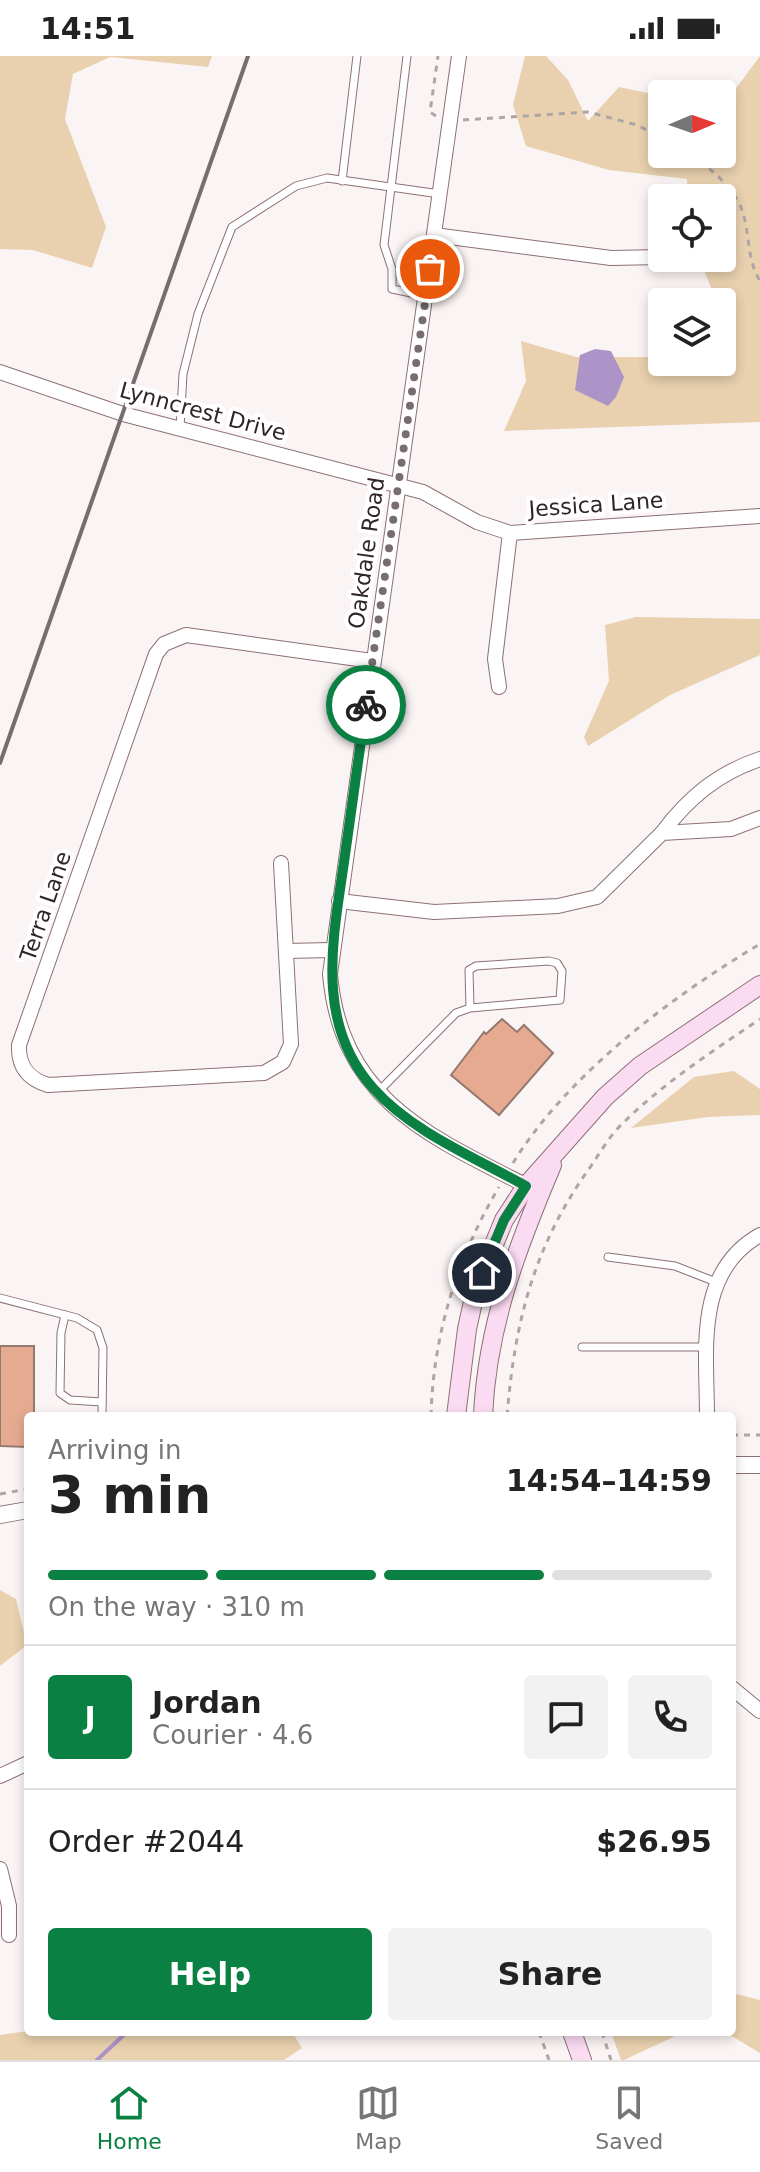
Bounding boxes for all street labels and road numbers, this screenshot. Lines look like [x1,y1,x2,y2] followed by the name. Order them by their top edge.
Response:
[117,377,289,446] street label: Lynncrest Drive
[343,476,390,630] street label: Oakdale Road
[526,487,664,522] street label: Jessica Lane
[15,848,76,965] street label: Terra Lane

